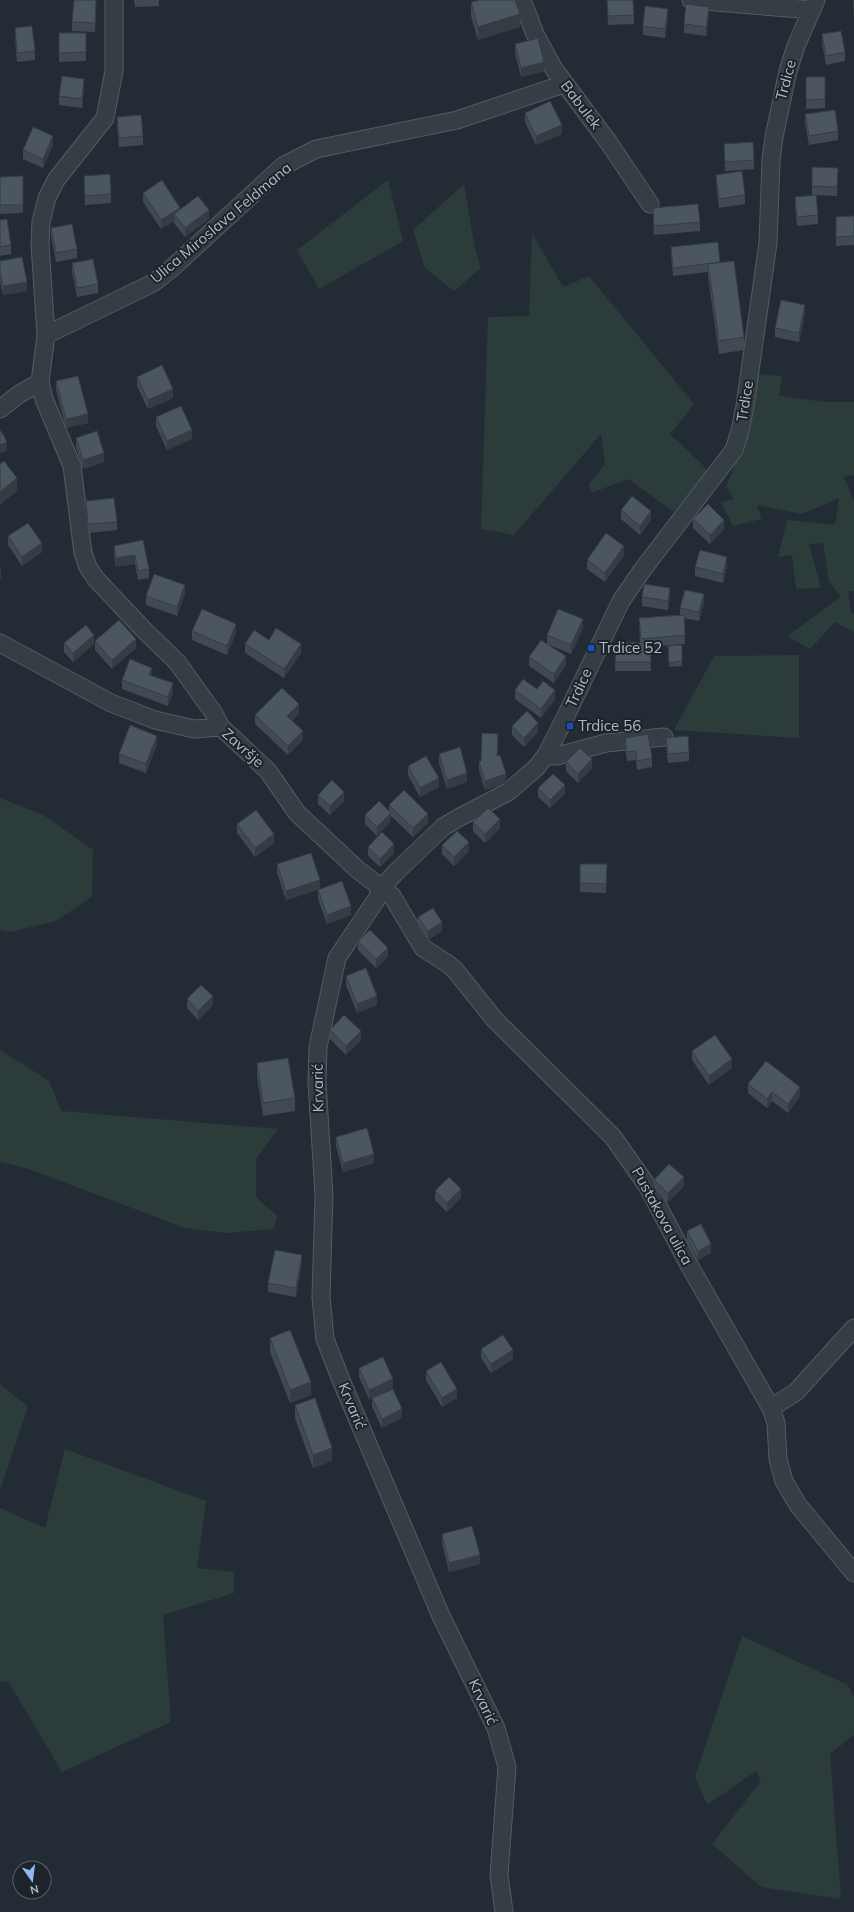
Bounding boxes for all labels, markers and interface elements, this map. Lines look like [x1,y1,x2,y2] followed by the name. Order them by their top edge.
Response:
[771,57,800,102] street label: Trdice
[557,76,606,133] street label: Babulek
[146,158,295,287] street label: Ulica Miroslava Feldmana
[732,379,757,423] street label: Trdice
[599,638,662,657] place label: Trdice 52
[586,643,596,653] marker: Trdice 52
[561,665,596,711] street label: Trdice
[578,716,641,735] place label: Trdice 56
[565,721,575,731] marker: Trdice 56
[218,724,268,771] street label: Završje
[308,1064,327,1113] street label: Krvarić
[628,1164,697,1268] street label: Pustakova ulica
[334,1380,371,1432] street label: Krvarić
[465,1676,502,1728] street label: Krvarić
[12,1860,52,1900] north arrow
[29,1882,40,1898] text: N

